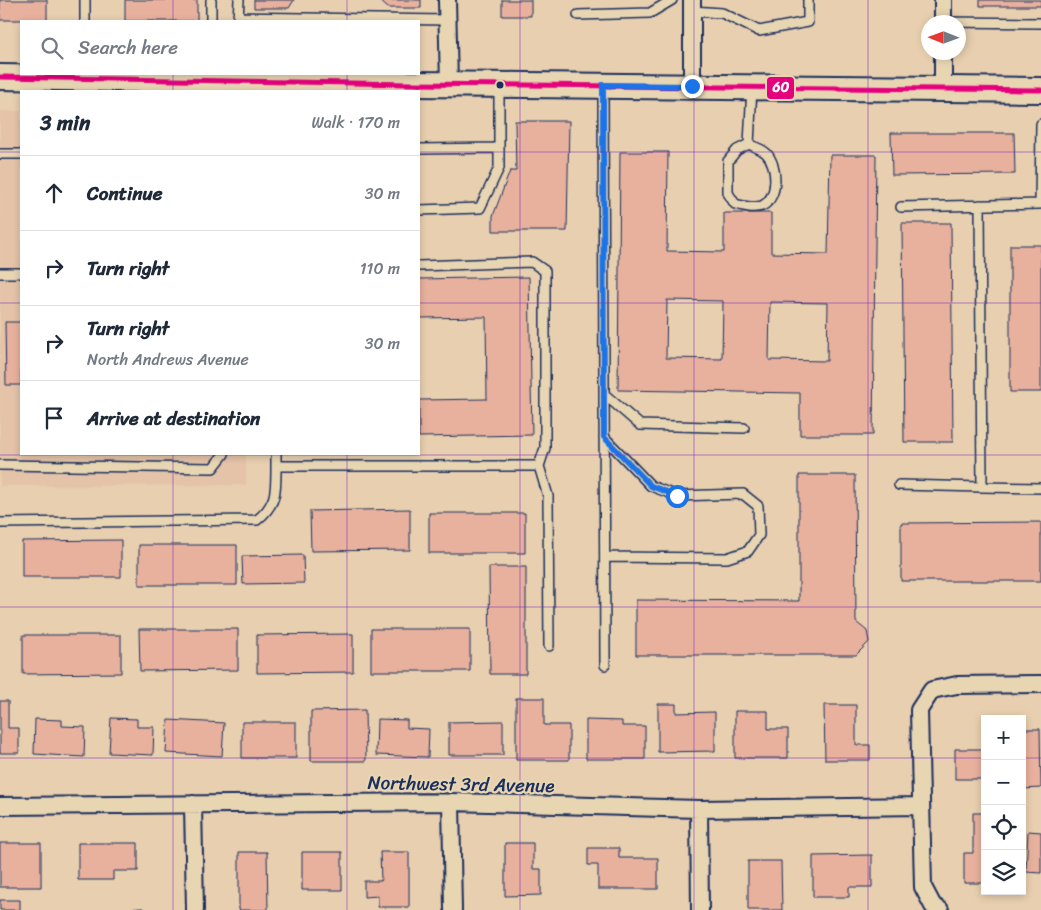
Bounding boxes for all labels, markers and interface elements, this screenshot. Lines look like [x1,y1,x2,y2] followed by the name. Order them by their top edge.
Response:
[921,15,966,60] north arrow
[20,20,420,75] search box
[78,31,178,64] text: Search here
[38,34,66,62] icon: search
[681,75,704,98] route end
[772,75,790,100] text: 60
[766,76,795,100] line badge: 60
[495,80,505,90] unlabelled marker
[40,104,90,142] text: 3 min
[311,108,400,137] text: Walk · 170 m
[87,177,163,210] text: Continue
[40,179,68,207] icon: ahead
[365,179,400,208] text: 30 m
[87,252,169,285] text: Turn right
[40,254,68,282] icon: right
[360,254,400,283] text: 110 m
[87,312,169,345] text: Turn right
[40,329,68,357] icon: right
[365,329,400,358] text: 30 m
[87,345,249,374] text: North Andrews Avenue
[87,402,260,435] text: Arrive at destination
[40,404,68,432] icon: arrive
[666,485,689,508] route start
[981,715,1026,895] map controls
[981,715,1026,760] button: +
[981,760,1026,805] button: −
[367,766,555,802] street label: Northwest 3rd Avenue
[981,805,1026,850] button: locate
[981,850,1026,895] button: layers

